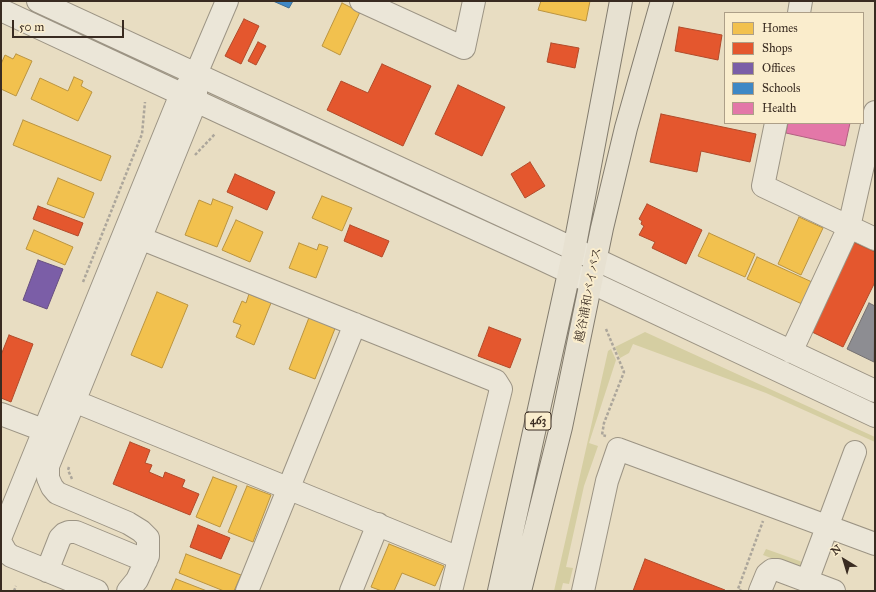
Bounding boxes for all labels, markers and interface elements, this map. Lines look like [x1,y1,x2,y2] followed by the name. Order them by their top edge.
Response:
[14,12,126,38] scale bar
[724,12,864,124] legend
[19,20,44,34] text: 50 m
[762,21,798,35] text: Homes
[762,41,792,55] text: Shops
[762,61,795,75] text: Offices
[762,81,800,95] text: Schools
[762,101,796,115] text: Health
[573,247,605,343] street label: 越谷浦和バイパス
[525,412,551,430] road number: 463
[824,540,864,580] north arrow
[829,542,844,558] text: N

